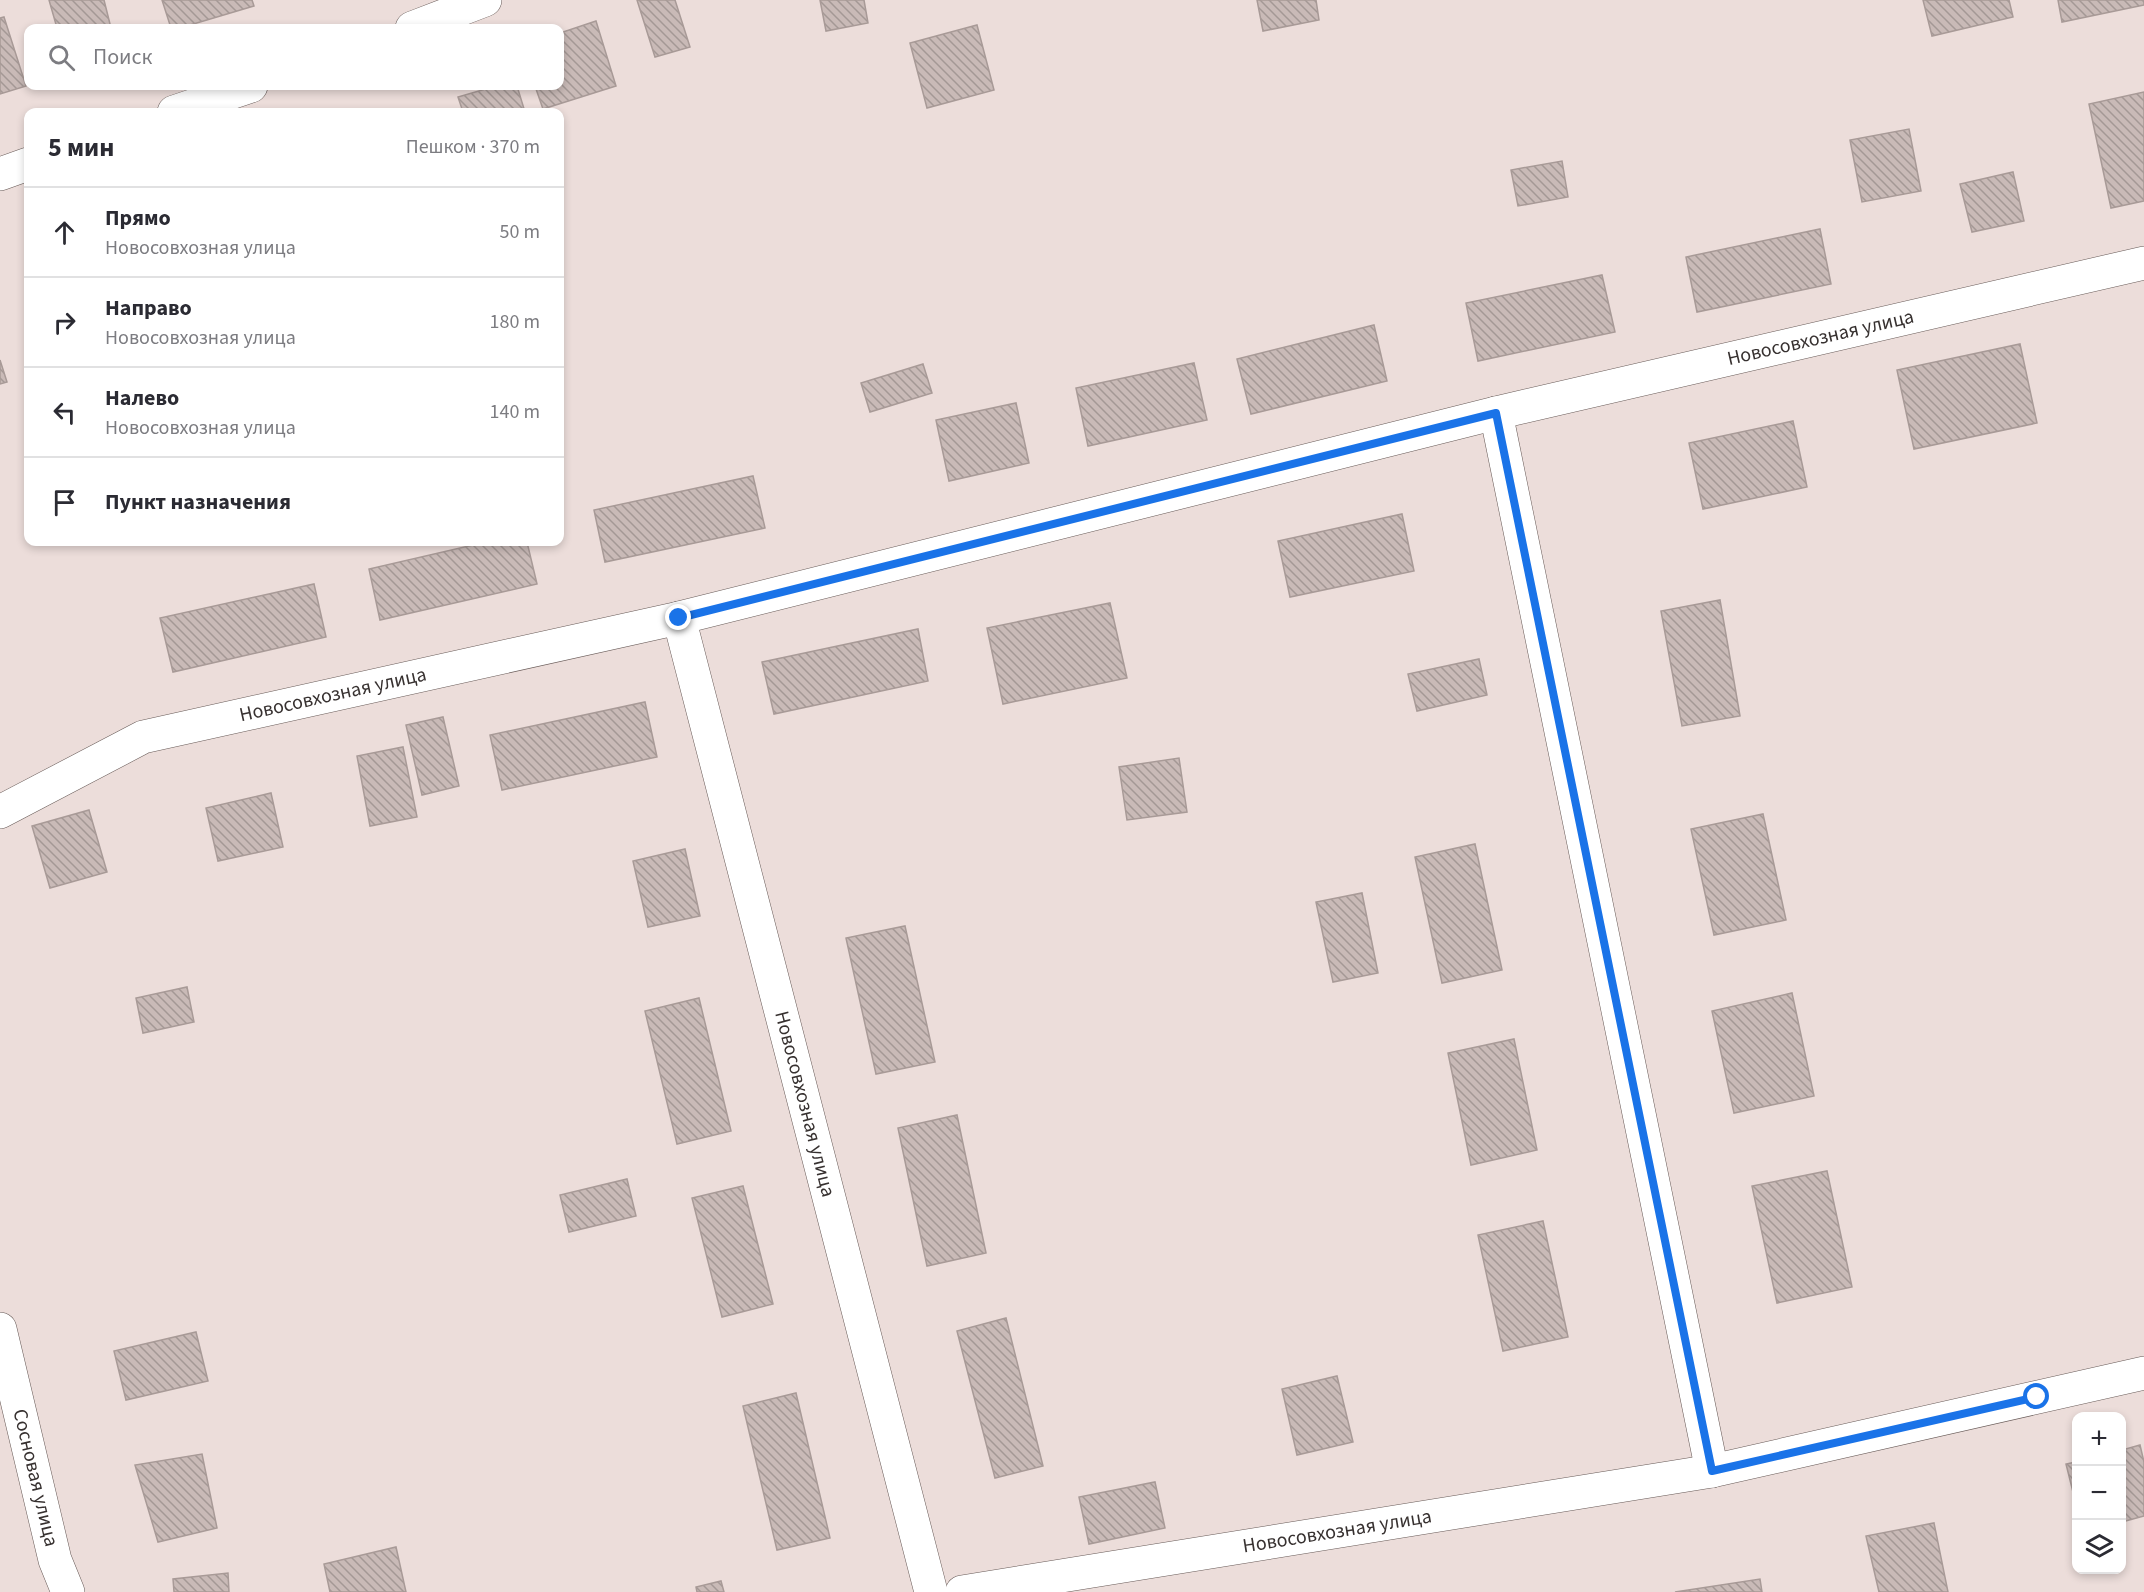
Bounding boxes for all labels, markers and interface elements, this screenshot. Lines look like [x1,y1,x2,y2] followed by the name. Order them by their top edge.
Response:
[24,24,564,90] search box
[45,41,78,74] icon: search
[93,41,152,73] text: Поиск
[48,129,114,166] text: 5 мин
[406,133,540,161] text: Пешком · 370 m
[105,202,171,234] text: Прямо
[48,216,81,249] icon: ahead
[500,218,540,246] text: 50 m
[105,234,296,262] text: Новосовхозная улица
[105,292,192,324] text: Направо
[1724,303,1917,373] street label: Новосовхозная улица
[48,306,81,339] icon: right
[490,308,540,336] text: 180 m
[105,324,296,352] text: Новосовхозная улица
[105,382,179,414] text: Налево
[48,396,81,429] icon: left
[490,398,540,426] text: 140 m
[105,414,296,442] text: Новосовхозная улица
[48,486,81,519] icon: arrive
[105,486,291,518] text: Пункт назначения
[665,604,691,630] route end
[237,660,429,729] street label: Новосовхозная улица
[767,1008,842,1200] street label: Новосовхозная улица
[2023,1383,2049,1409] route start
[6,1406,65,1549] street label: Сосновая улица
[2072,1412,2126,1574] map controls
[2072,1412,2126,1466] button: +
[2072,1466,2126,1520] button: −
[1241,1502,1434,1561] street label: Новосовхозная улица
[2072,1520,2126,1574] button: layers

